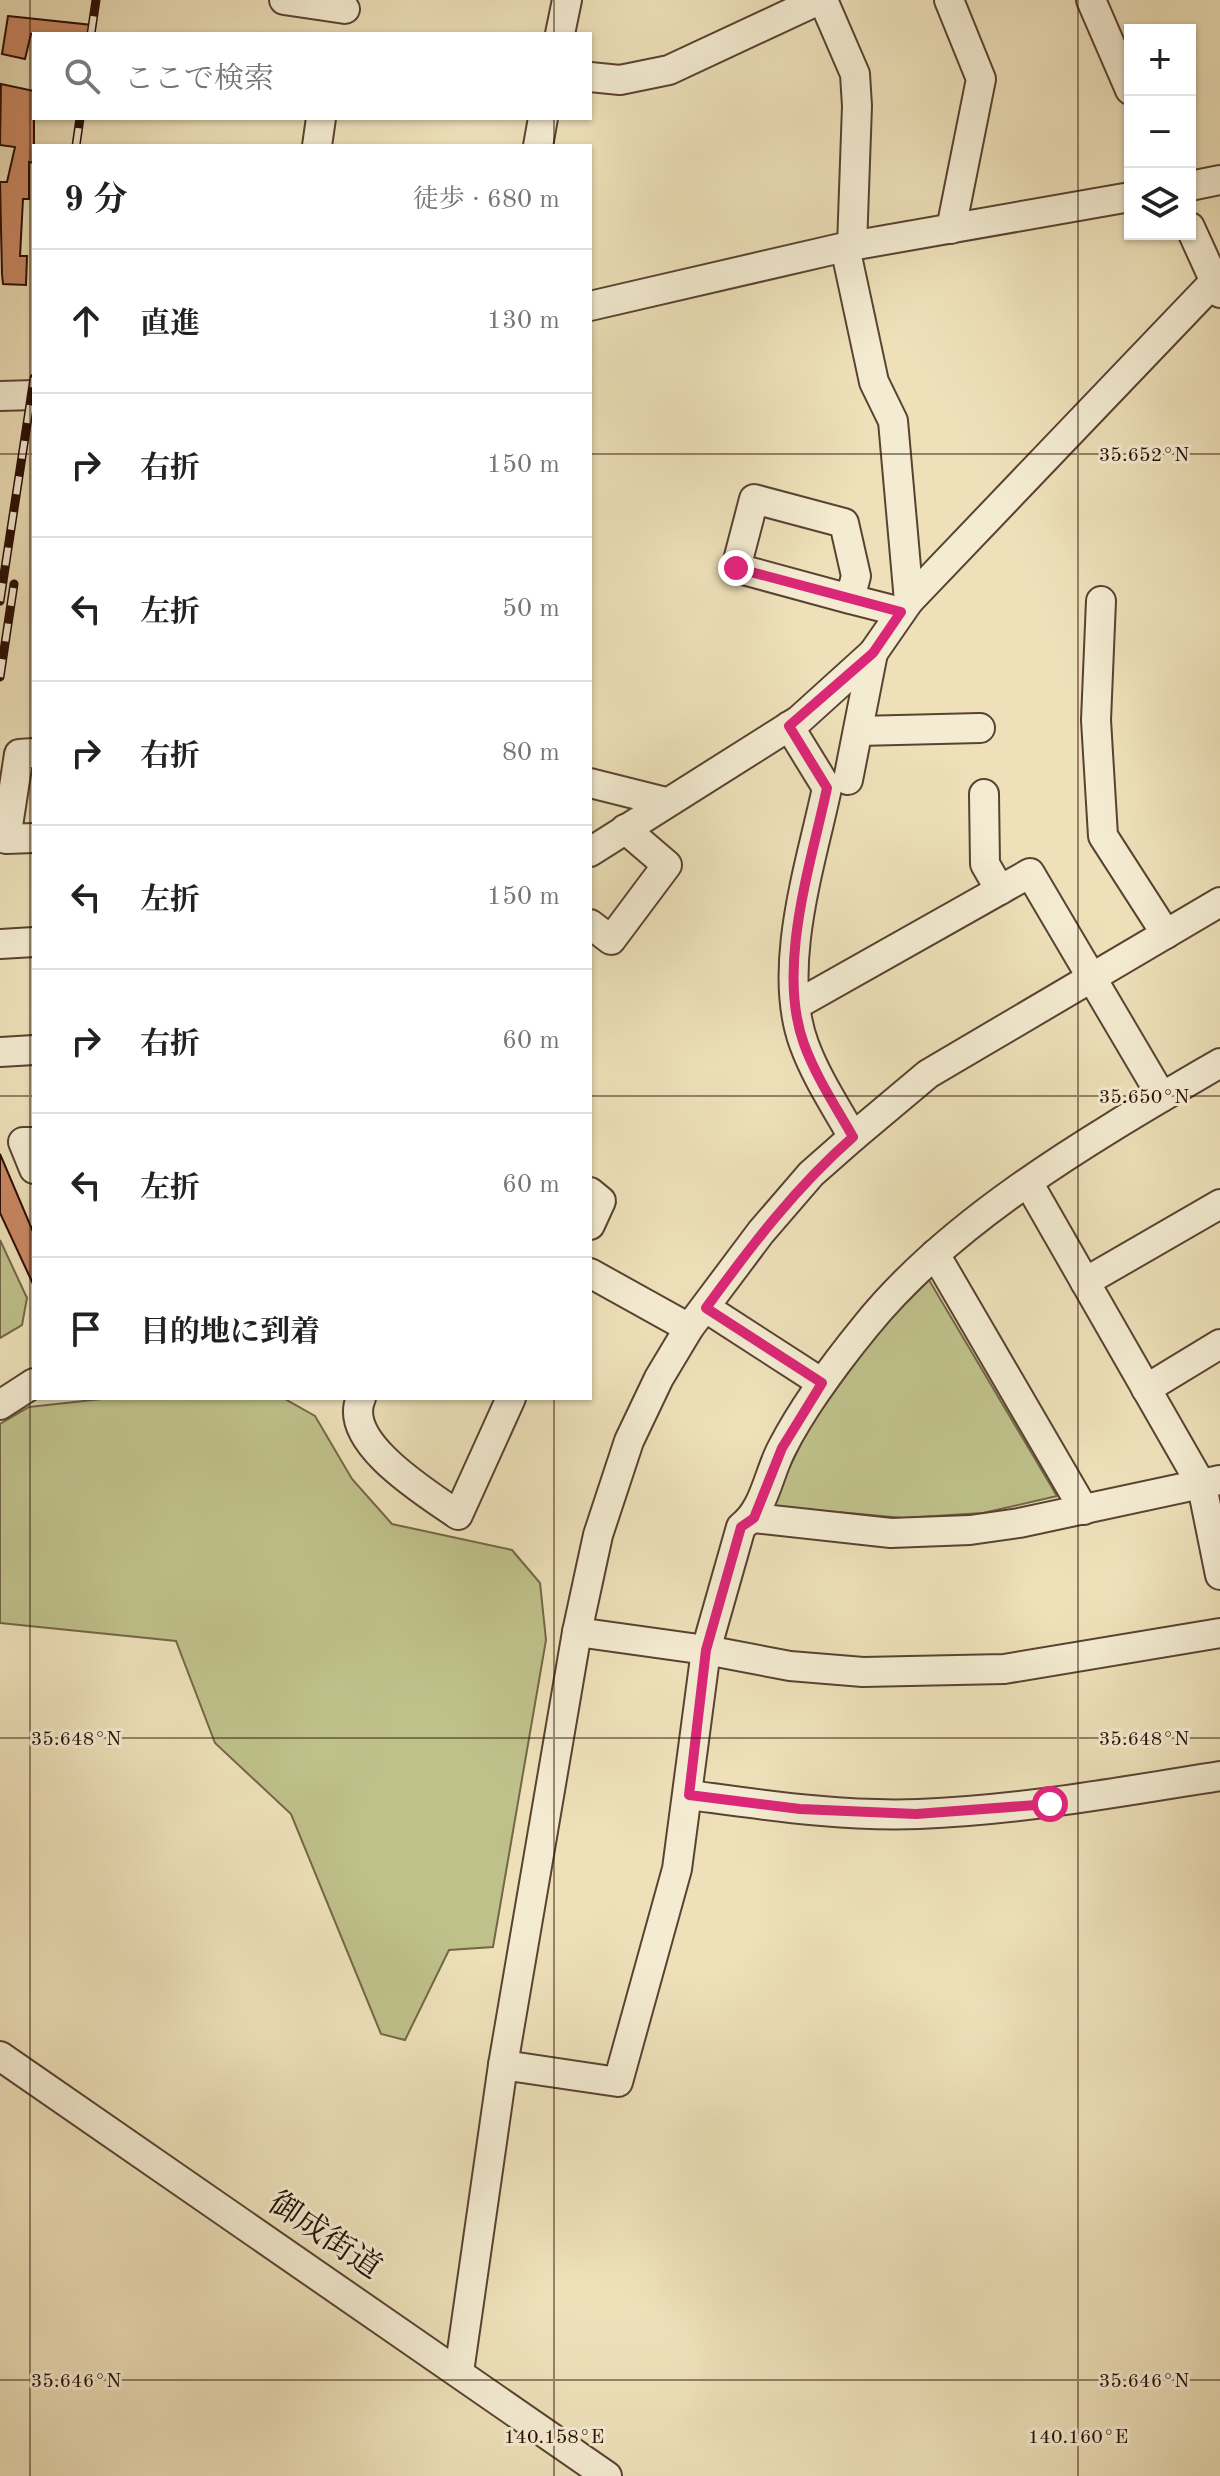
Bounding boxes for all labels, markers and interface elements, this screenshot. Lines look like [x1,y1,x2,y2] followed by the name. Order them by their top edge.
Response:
[1124,24,1196,240] map controls
[1124,24,1196,96] button: +
[32,32,592,120] search box
[60,54,104,98] icon: search
[124,65,274,95] text: ここで検索
[1124,96,1196,168] button: −
[1124,168,1196,240] button: layers
[64,184,127,218] text: 9 分
[413,187,560,213] text: 徒歩 · 680 m
[64,299,108,343] icon: ahead
[487,308,560,334] text: 130 m
[140,310,200,340] text: 直進
[64,443,108,487] icon: right
[1099,446,1189,466] text: 35.652°N
[487,452,560,478] text: 150 m
[140,454,200,484] text: 右折
[718,550,754,586] route end
[64,587,108,631] icon: left
[502,596,560,622] text: 50 m
[140,598,200,628] text: 左折
[64,731,108,775] icon: right
[502,740,560,766] text: 80 m
[140,742,200,772] text: 右折
[64,875,108,919] icon: left
[487,884,560,910] text: 150 m
[140,886,200,916] text: 左折
[64,1019,108,1063] icon: right
[502,1028,560,1054] text: 60 m
[140,1030,200,1060] text: 右折
[1099,1088,1189,1108] text: 35.650°N
[64,1163,108,1207] icon: left
[502,1172,560,1198] text: 60 m
[140,1174,200,1204] text: 左折
[64,1307,108,1351] icon: arrive
[140,1318,320,1348] text: 目的地に到着
[31,1730,121,1750] text: 35.648°N
[1099,1730,1189,1750] text: 35.648°N
[1032,1786,1068,1822] route start
[262,2185,388,2286] street label: 御成街道
[31,2372,121,2392] text: 35.646°N
[1099,2372,1189,2392] text: 35.646°N
[504,2428,604,2448] text: 140.158°E
[1028,2428,1128,2448] text: 140.160°E

